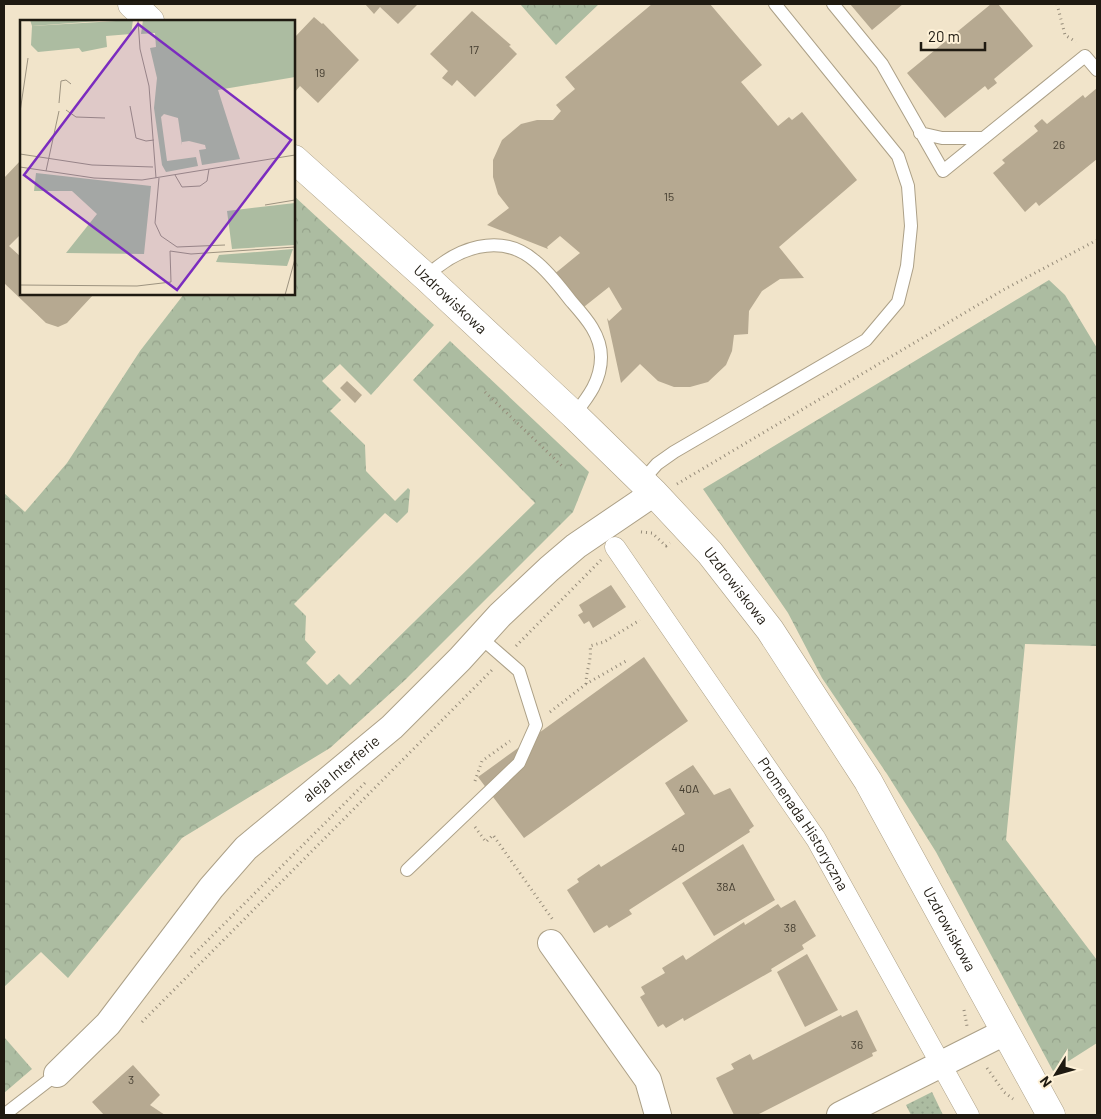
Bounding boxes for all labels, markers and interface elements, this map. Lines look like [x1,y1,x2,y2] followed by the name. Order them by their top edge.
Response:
[20,20,295,295] inset map
[921,20,985,52] scale bar
[928,27,960,45] text: 20 m
[469,42,479,56] house number: 17
[315,65,325,79] house number: 19
[1053,137,1065,151] house number: 26
[664,189,674,203] house number: 15
[410,260,491,337] street label: Uzdrowiskowa
[701,543,772,628] street label: Uzdrowiskowa
[299,731,383,805] street label: aleja Interferie
[755,754,853,893] street label: Promenada Historyczna
[679,781,699,795] house number: 40A
[671,840,685,854] house number: 40
[716,879,736,893] house number: 38A
[920,884,980,974] street label: Uzdrowiskowa
[784,920,796,934] house number: 38
[851,1037,863,1051] house number: 36
[1031,1049,1081,1099] north arrow
[128,1072,134,1086] house number: 3
[1036,1073,1055,1091] text: N

